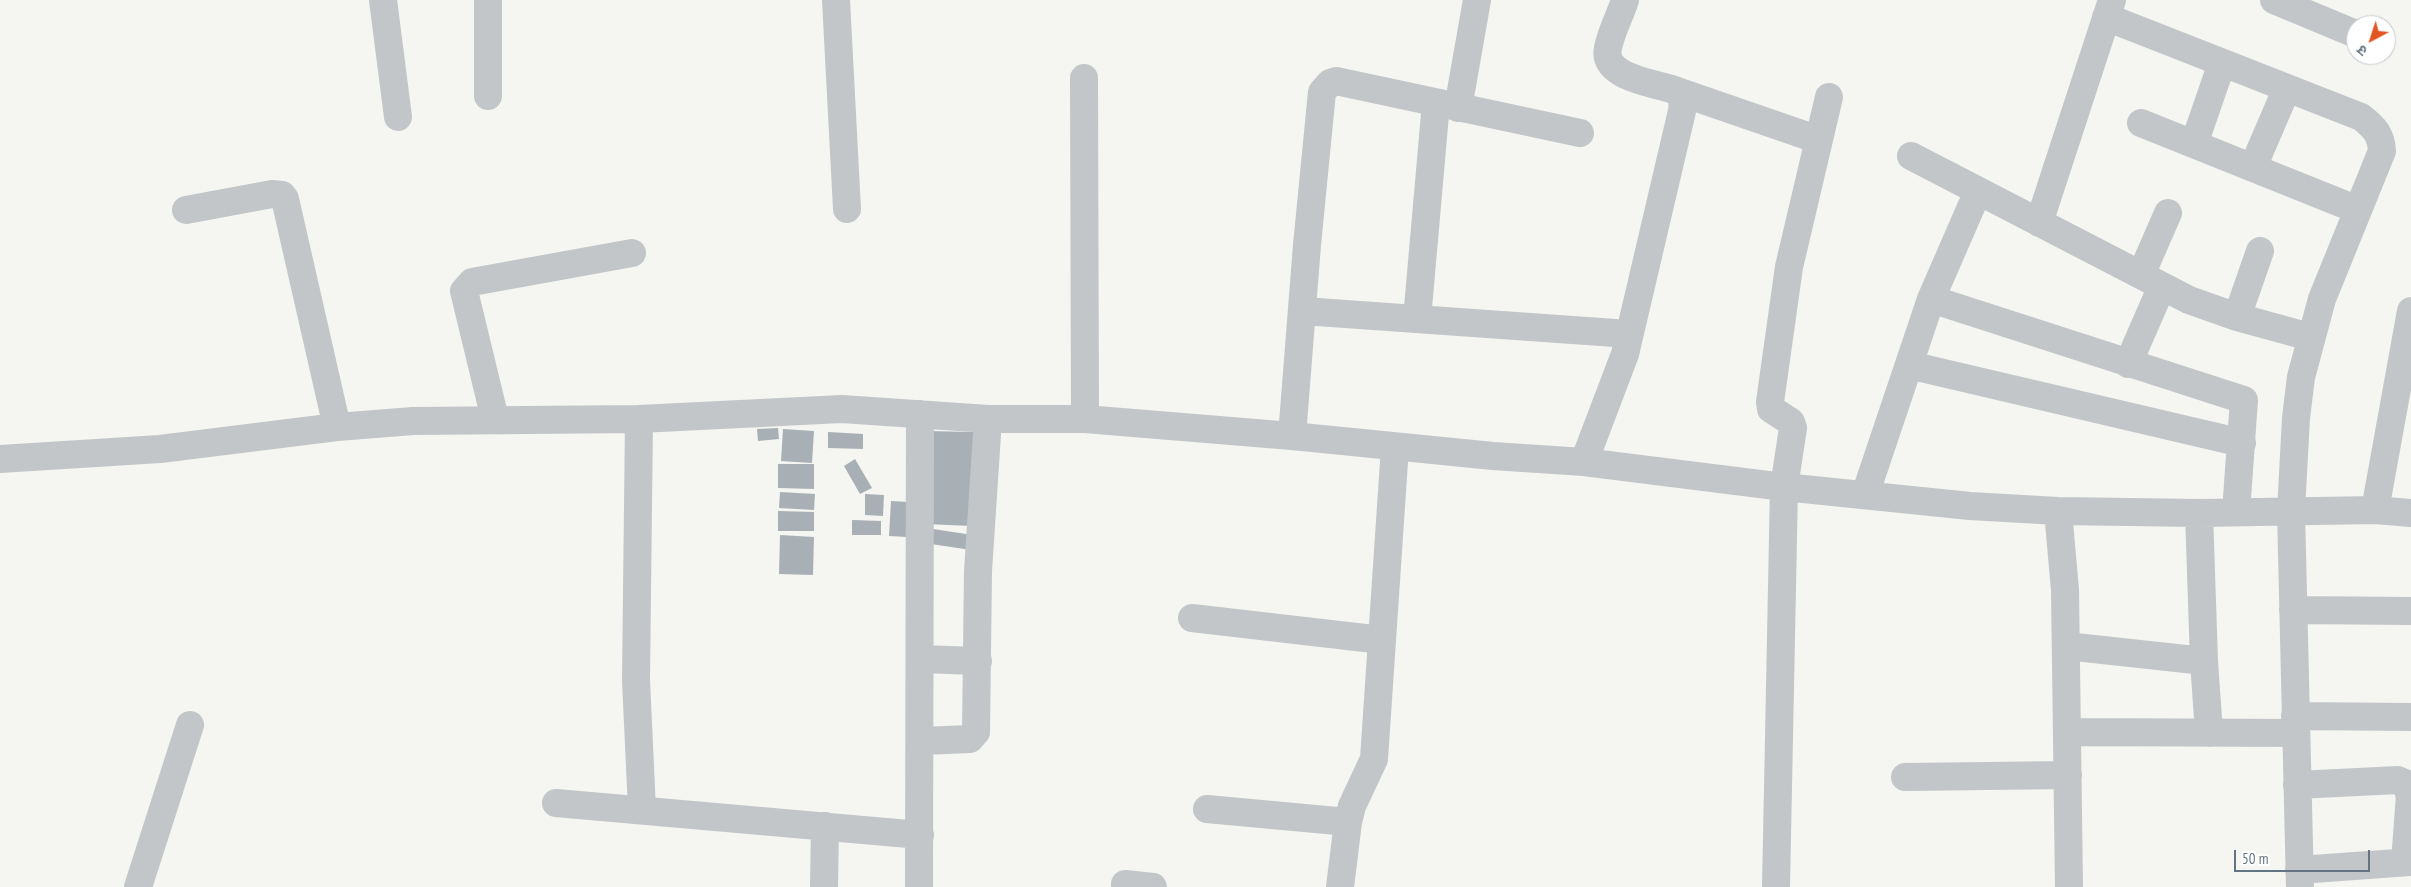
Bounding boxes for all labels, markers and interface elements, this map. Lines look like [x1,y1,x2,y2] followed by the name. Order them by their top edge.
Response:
[2346,15,2396,65] north arrow
[2353,41,2371,60] text: उ
[2236,840,2372,872] scale bar
[2242,849,2268,868] text: 50 m

